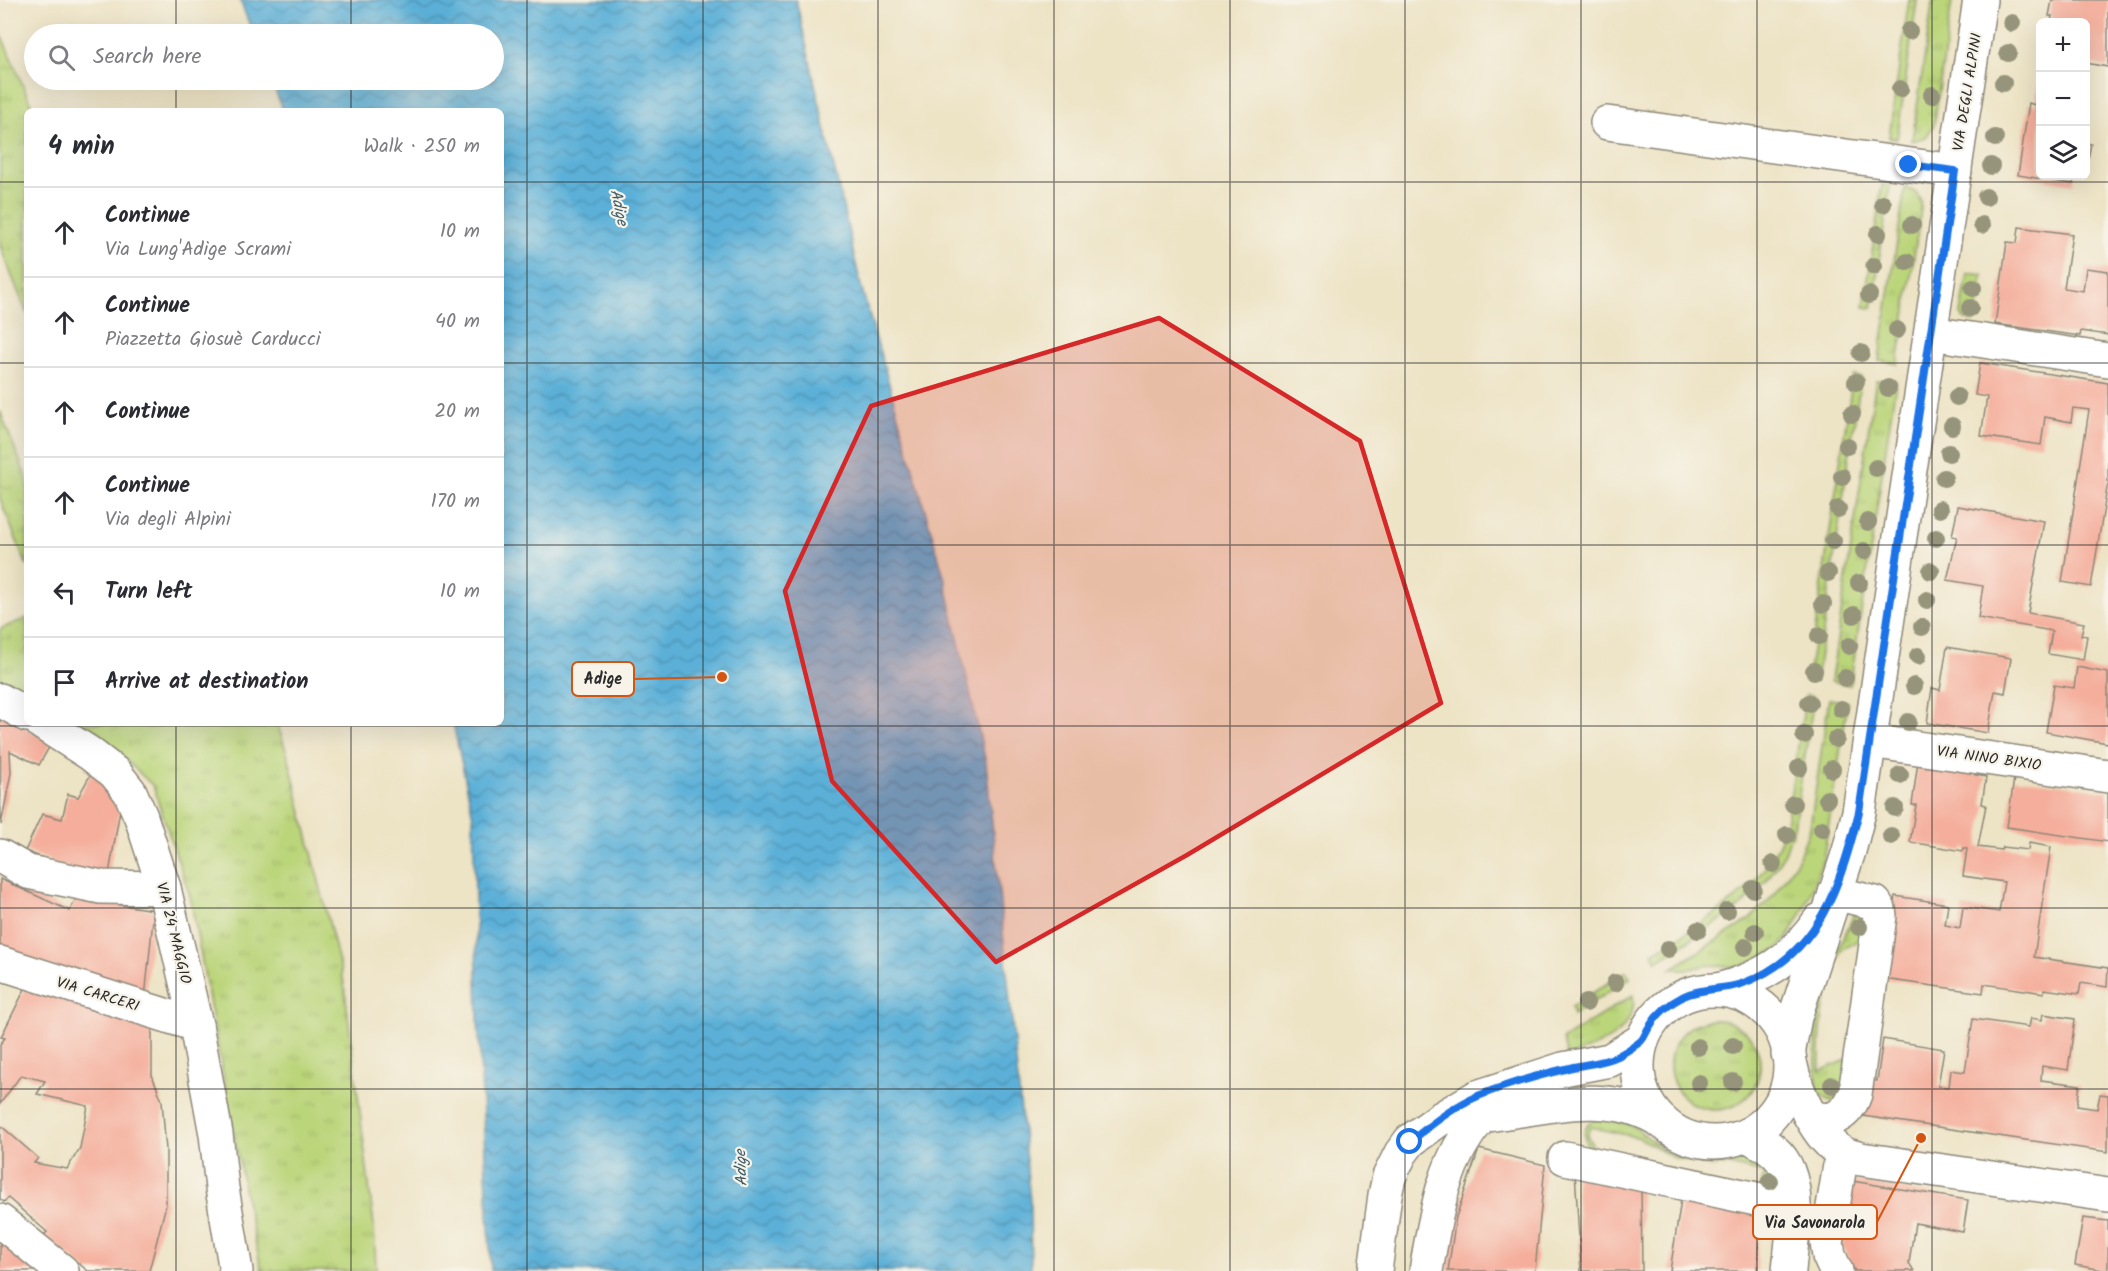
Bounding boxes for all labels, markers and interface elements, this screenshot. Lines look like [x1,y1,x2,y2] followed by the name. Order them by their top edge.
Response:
[2036,18,2090,180] map controls
[2036,18,2090,72] button: +
[24,24,504,90] search box
[1947,31,1989,153] street label: VIA DEGLI ALPINI
[93,40,201,75] text: Search here
[45,41,78,74] icon: search
[2036,72,2090,126] button: −
[48,126,115,168] text: 4 min
[2036,126,2090,180] button: layers
[364,131,480,163] text: Walk · 250 m
[1895,151,1921,177] route end
[603,187,635,229] water label: Adige
[105,199,190,234] text: Continue
[48,216,81,249] icon: ahead
[440,216,480,248] text: 10 m
[105,234,291,266] text: Via Lung'Adige Scrami
[105,289,190,324] text: Continue
[48,306,81,339] icon: ahead
[435,306,480,338] text: 40 m
[105,324,321,356] text: Piazzetta Giosuè Carducci
[105,395,190,430] text: Continue
[48,396,81,429] icon: ahead
[434,396,480,428] text: 20 m
[105,469,190,504] text: Continue
[48,486,81,519] icon: ahead
[431,486,480,518] text: 170 m
[105,504,231,536] text: Via degli Alpini
[105,575,192,610] text: Turn left
[48,576,81,609] icon: left
[440,576,480,608] text: 10 m
[572,662,634,696] callout: Adige
[105,665,308,700] text: Arrive at destination
[48,666,81,699] icon: arrive
[584,667,622,692] text: Adige
[1935,740,2043,778] street label: VIA NINO BIXIO
[149,880,197,987] street label: VIA 24 MAGGIO
[53,971,143,1019] street label: VIA CARCERI
[1396,1128,1422,1154] route start
[728,1148,755,1187] water label: Adige
[1753,1205,1877,1239] callout: Via Savonarola
[1765,1211,1865,1236] text: Via Savonarola

